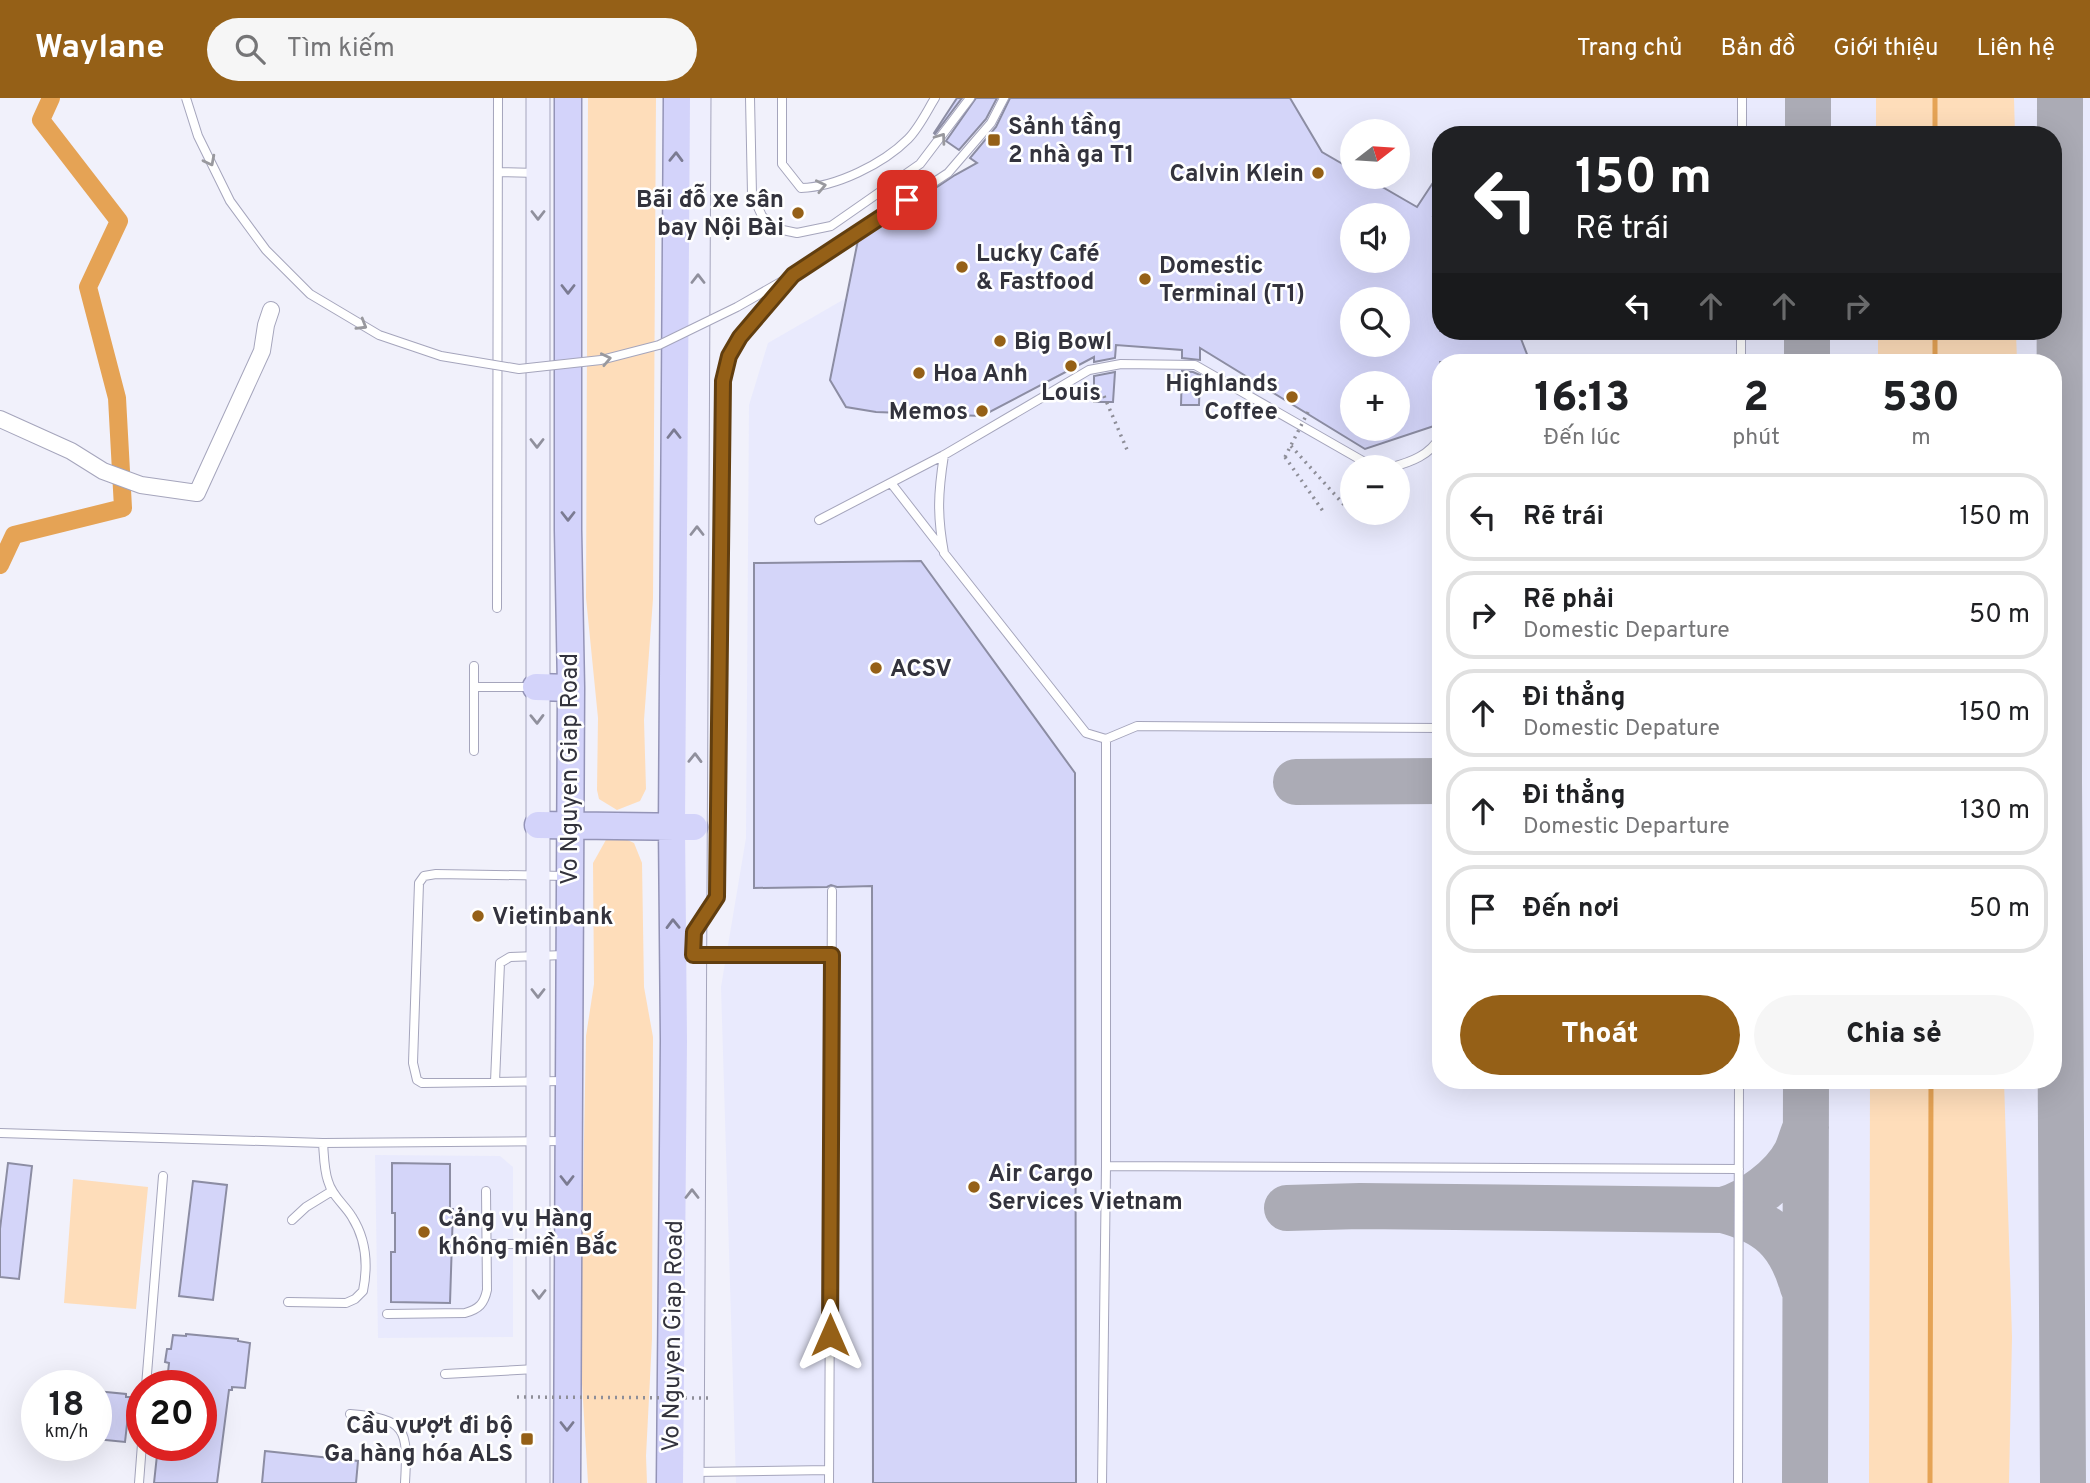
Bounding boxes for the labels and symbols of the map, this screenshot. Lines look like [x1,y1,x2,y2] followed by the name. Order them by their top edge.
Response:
[1008,112,1134,171] place label: Sảnh tầng 2 nhà ga T1
[1340,119,1410,189] north arrow
[986,132,1002,148] marker: Sảnh tầng 2 nhà ga T1
[933,133,945,146] one-way arrow
[669,151,684,162] one-way arrow
[202,154,216,167] one-way arrow
[1170,160,1304,190] place label: Calvin Klein
[1310,165,1326,181] marker: Calvin Klein
[877,170,937,230] pin
[815,179,827,194] one-way arrow
[636,183,784,244] place label: Bãi đỗ xe sân bay Nội Bài
[790,205,806,221] marker: Bãi đỗ xe sân bay Nội Bài
[530,210,546,221] one-way arrow
[976,240,1100,298] place label: Lucky Café & Fastfood
[1159,252,1305,310] place label: Domestic Terminal (T1)
[954,259,970,275] marker: Lucky Café & Fastfood
[1137,271,1153,287] marker: Domestic Terminal (T1)
[690,273,706,284] one-way arrow
[560,284,576,294] one-way arrow
[354,316,367,329] one-way arrow
[1014,328,1112,358] place label: Big Bowl
[992,333,1008,349] marker: Big Bowl
[600,352,612,367] one-way arrow
[1063,358,1079,374] marker: Louis
[933,360,1028,390] place label: Hoa Anh
[911,365,927,381] marker: Hoa Anh
[1165,370,1278,428] place label: Highlands Coffee
[1041,379,1101,409] place label: Louis
[1284,389,1300,405] marker: Highlands Coffee
[889,398,968,428] place label: Memos
[974,403,990,419] marker: Memos
[666,428,682,438] one-way arrow
[529,438,545,448] one-way arrow
[560,511,576,522] one-way arrow
[689,525,704,536] one-way arrow
[556,653,586,885] street label: Vo Nguyen Giap Road
[890,655,952,685] place label: ACSV
[868,660,884,676] marker: ACSV
[529,714,545,725] one-way arrow
[687,753,703,763] one-way arrow
[492,903,613,933] place label: Vietinbank
[470,908,486,924] marker: Vietinbank
[665,918,681,928] one-way arrow
[530,988,546,998] one-way arrow
[988,1160,1183,1218] place label: Air Cargo Services Vietnam
[559,1175,575,1186] one-way arrow
[966,1179,982,1195] marker: Air Cargo Services Vietnam
[684,1189,700,1199] one-way arrow
[438,1205,618,1263] place label: Cảng vụ Hàng không miền Bắc
[657,1220,691,1452] street label: Vo Nguyen Giap Road
[416,1224,432,1240] marker: Cảng vụ Hàng không miền Bắc
[531,1289,547,1299] one-way arrow
[793,1298,867,1372] position arrow
[126,1370,217,1461] speed limit sign: 20
[324,1411,513,1470] place label: Cầu vượt đi bộ Ga hàng hóa ALS
[559,1421,575,1432] one-way arrow
[519,1431,535,1447] marker: Cầu vượt đi bộ Ga hàng hóa ALS

